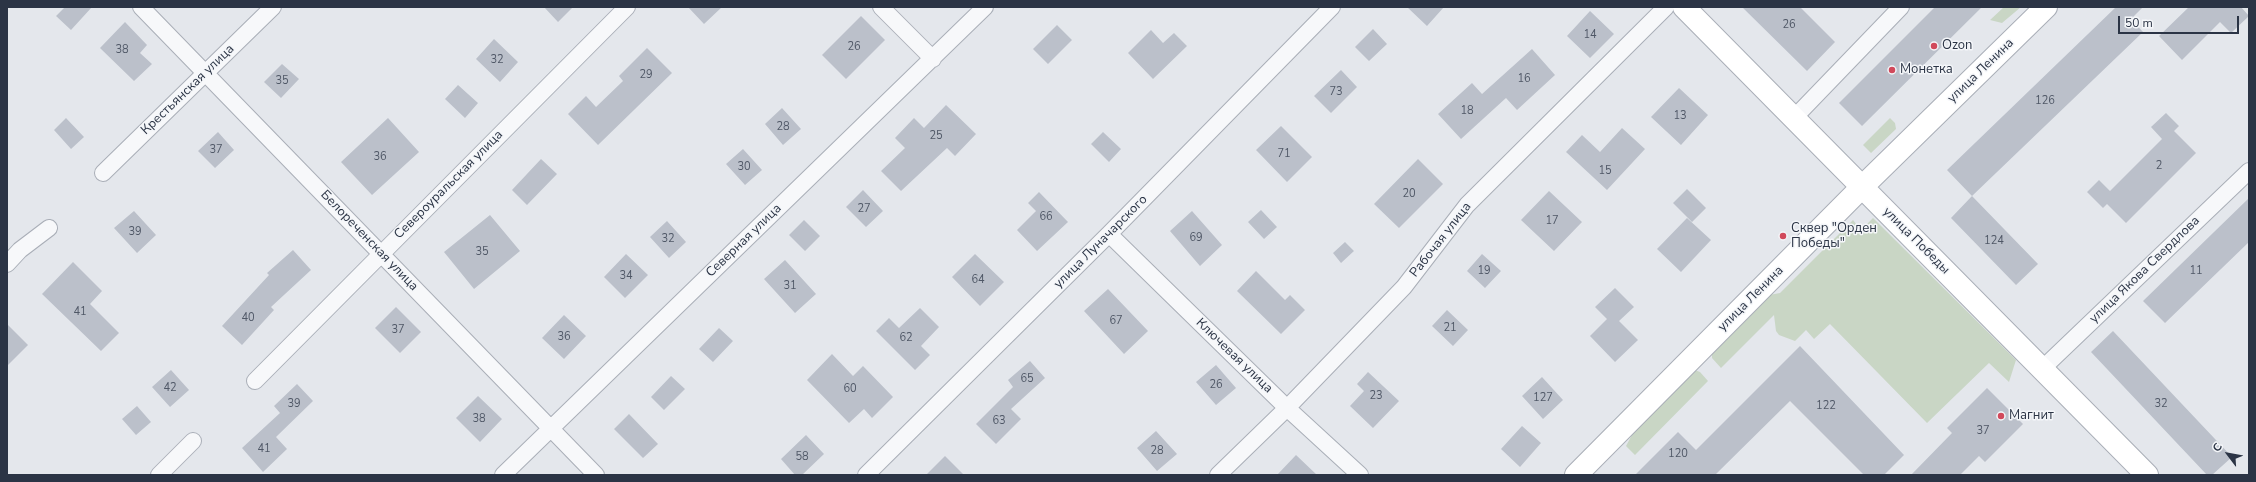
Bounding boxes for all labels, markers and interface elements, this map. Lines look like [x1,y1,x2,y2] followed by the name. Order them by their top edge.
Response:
[2120,8,2241,34] scale bar
[2125,15,2153,31] text: 50 m
[1782,18,1796,32] house number: 26
[1583,28,1597,42] house number: 14
[1945,35,2017,107] street label: улица Ленина
[1942,38,1972,54] place label: Ozon
[847,40,861,54] house number: 26
[1929,41,1939,51] marker: Ozon
[138,42,238,138] street label: Крестьянская улица
[115,43,129,57] house number: 38
[490,53,504,67] house number: 32
[1900,62,1953,78] place label: Монетка
[1887,65,1897,75] marker: Монетка
[639,68,653,82] house number: 29
[1517,72,1531,86] house number: 16
[275,74,289,88] house number: 35
[1329,85,1343,99] house number: 73
[2035,94,2055,108] house number: 126
[1460,104,1474,118] house number: 18
[1673,109,1687,123] house number: 13
[776,120,790,134] house number: 28
[391,127,507,243] street label: Североуральская улица
[929,129,943,143] house number: 25
[209,143,223,157] house number: 37
[1277,147,1291,161] house number: 71
[373,150,387,164] house number: 36
[2156,159,2162,173] house number: 2
[737,160,751,174] house number: 30
[1598,164,1612,178] house number: 15
[1402,187,1416,201] house number: 20
[317,188,421,294] street label: Белореченская улица
[1051,192,1151,292] street label: улица Луначарского
[1407,200,1475,280] street label: Рабочая улица
[703,201,785,281] street label: Северная улица
[857,202,871,216] house number: 27
[1879,204,1953,278] street label: улица Победы
[1039,210,1053,224] house number: 66
[2087,213,2203,327] street label: улица Якова Свердлова
[1545,214,1559,228] house number: 17
[1791,221,1877,252] place label: Сквер "Орден Победы"
[128,225,142,239] house number: 39
[1189,231,1203,245] house number: 69
[1778,231,1788,241] marker: Сквер "Орден Победы"
[661,232,675,246] house number: 32
[1984,234,2004,248] house number: 124
[475,245,489,259] house number: 35
[1715,263,1787,335] street label: улица Ленина
[1477,264,1491,278] house number: 19
[2189,264,2203,278] house number: 11
[619,269,633,283] house number: 34
[971,273,985,287] house number: 64
[783,279,797,293] house number: 31
[73,305,87,319] house number: 41
[241,311,255,325] house number: 40
[1109,314,1123,328] house number: 67
[1192,315,1276,397] street label: Ключевая улица
[1443,321,1457,335] house number: 21
[391,323,405,337] house number: 37
[557,330,571,344] house number: 36
[899,331,913,345] house number: 62
[1020,372,1034,386] house number: 65
[1209,378,1223,392] house number: 26
[163,381,177,395] house number: 42
[843,382,857,396] house number: 60
[1369,389,1383,403] house number: 23
[1533,391,1553,405] house number: 127
[287,397,301,411] house number: 39
[2154,397,2168,411] house number: 32
[1816,399,1836,413] house number: 122
[2009,408,2054,424] place label: Магнит
[1996,411,2006,421] marker: Магнит
[472,412,486,426] house number: 38
[992,414,1006,428] house number: 63
[1976,424,1990,438] house number: 37
[2208,434,2248,474] north arrow
[2209,440,2226,455] text: С
[257,442,271,456] house number: 41
[1150,444,1164,458] house number: 28
[1668,447,1688,461] house number: 120
[795,450,809,464] house number: 58

